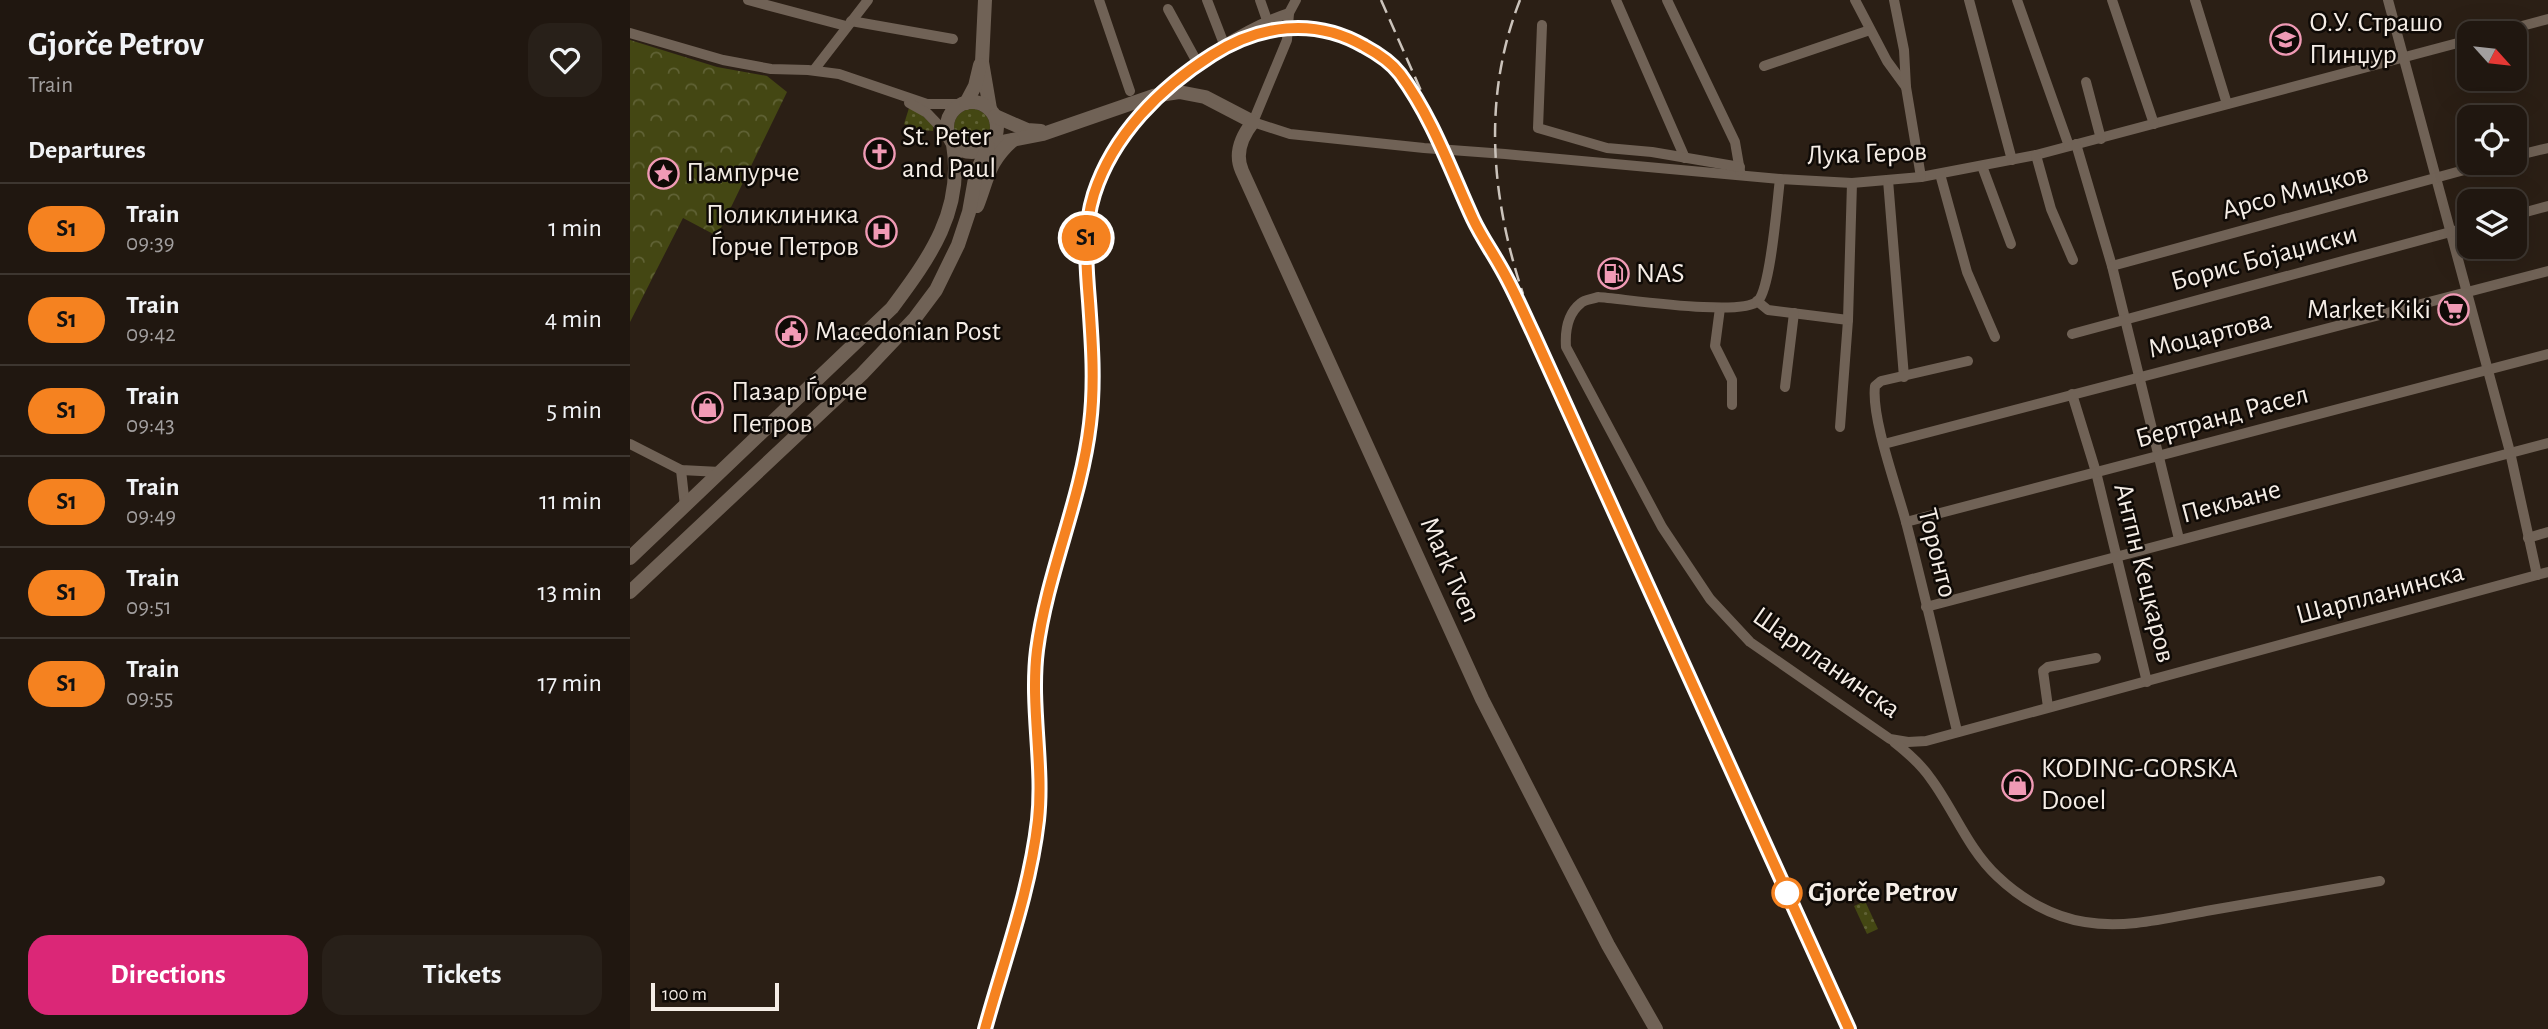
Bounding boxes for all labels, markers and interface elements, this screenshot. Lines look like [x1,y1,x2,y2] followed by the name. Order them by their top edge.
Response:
[2309,9,2443,69] place label: О.У. Страшо Пинџур
[2457,21,2527,91] north arrow
[2457,21,2527,259] map controls
[2269,22,2303,56] school or university icon: О.У. Страшо Пинџур
[528,23,602,97] button: heart
[28,29,204,62] text: Gjorče Petrov
[28,74,73,97] text: Train
[2457,105,2527,175] button: locate
[902,123,996,183] place label: St. Peter and Paul
[862,136,896,170] church icon: St. Peter and Paul
[28,137,146,163] text: Departures
[1806,138,1928,170] street label: Лука Геров
[646,156,680,190] place icon: Пампурче
[686,159,800,187] place label: Пампурче
[2219,159,2371,225] street label: Арсо Мицков
[2457,189,2527,259] button: layers
[126,201,179,227] text: Train
[706,201,859,261] place label: Поликлиника Ѓорче Петров
[865,214,899,248] hospital icon: Поликлиника Ѓорче Петров
[548,215,602,241] text: 1 min
[1054,215,1118,261] line badge: S1
[56,217,77,241] text: S1
[2168,220,2360,296] street label: Борис Бојаџиски
[1076,226,1096,250] text: S1
[126,232,175,255] text: 09:39
[1596,257,1630,291] fuel station icon: NAS
[1636,260,1685,288] place label: NAS
[126,292,179,318] text: Train
[2437,293,2471,327] supermarket icon: Market Kiki
[2307,296,2431,324] place label: Market Kiki
[545,306,602,332] text: 4 min
[2145,306,2275,364] street label: Моцартова
[56,308,77,332] text: S1
[775,315,809,349] public building icon: Macedonian Post
[815,318,1001,346] place label: Macedonian Post
[126,323,176,346] text: 09:42
[731,375,868,438] place label: Пазар Ѓорче Петров
[2133,380,2311,454] street label: Бертранд Расел
[126,383,179,409] text: Train
[691,391,725,425] shop icon: Пазар Ѓорче Петров
[546,397,602,423] text: 5 min
[56,399,77,423] text: S1
[126,414,175,437] text: 09:43
[126,474,179,500] text: Train
[2178,475,2284,529] street label: Пекљане
[2108,480,2180,666] street label: Антпн Кецкаров
[539,488,602,514] text: 11 min
[56,490,77,514] text: S1
[126,505,176,528] text: 09:49
[1912,506,1962,600] street label: Торонто
[1415,513,1485,627] street label: Mark Tven
[2293,558,2467,630] street label: Шарпланинска
[126,565,179,591] text: Train
[538,579,602,605] text: 13 min
[56,581,77,605] text: S1
[126,596,172,619] text: 09:51
[1747,602,1905,724] street label: Шарпланинска
[126,656,179,682] text: Train
[537,670,602,696] text: 17 min
[56,672,77,696] text: S1
[126,687,173,710] text: 09:55
[2041,755,2238,815] place label: KODING-GORSKA Dooel
[2001,768,2035,802] shop icon: KODING-GORSKA Dooel
[1772,878,1802,908] marker: Gjorče Petrov
[1808,879,1958,907] place label: Gjorče Petrov
[28,935,308,1015] button: Directions
[322,935,602,1015] button: Tickets
[651,980,779,1012] scale bar
[662,985,707,1004] text: 100 m

